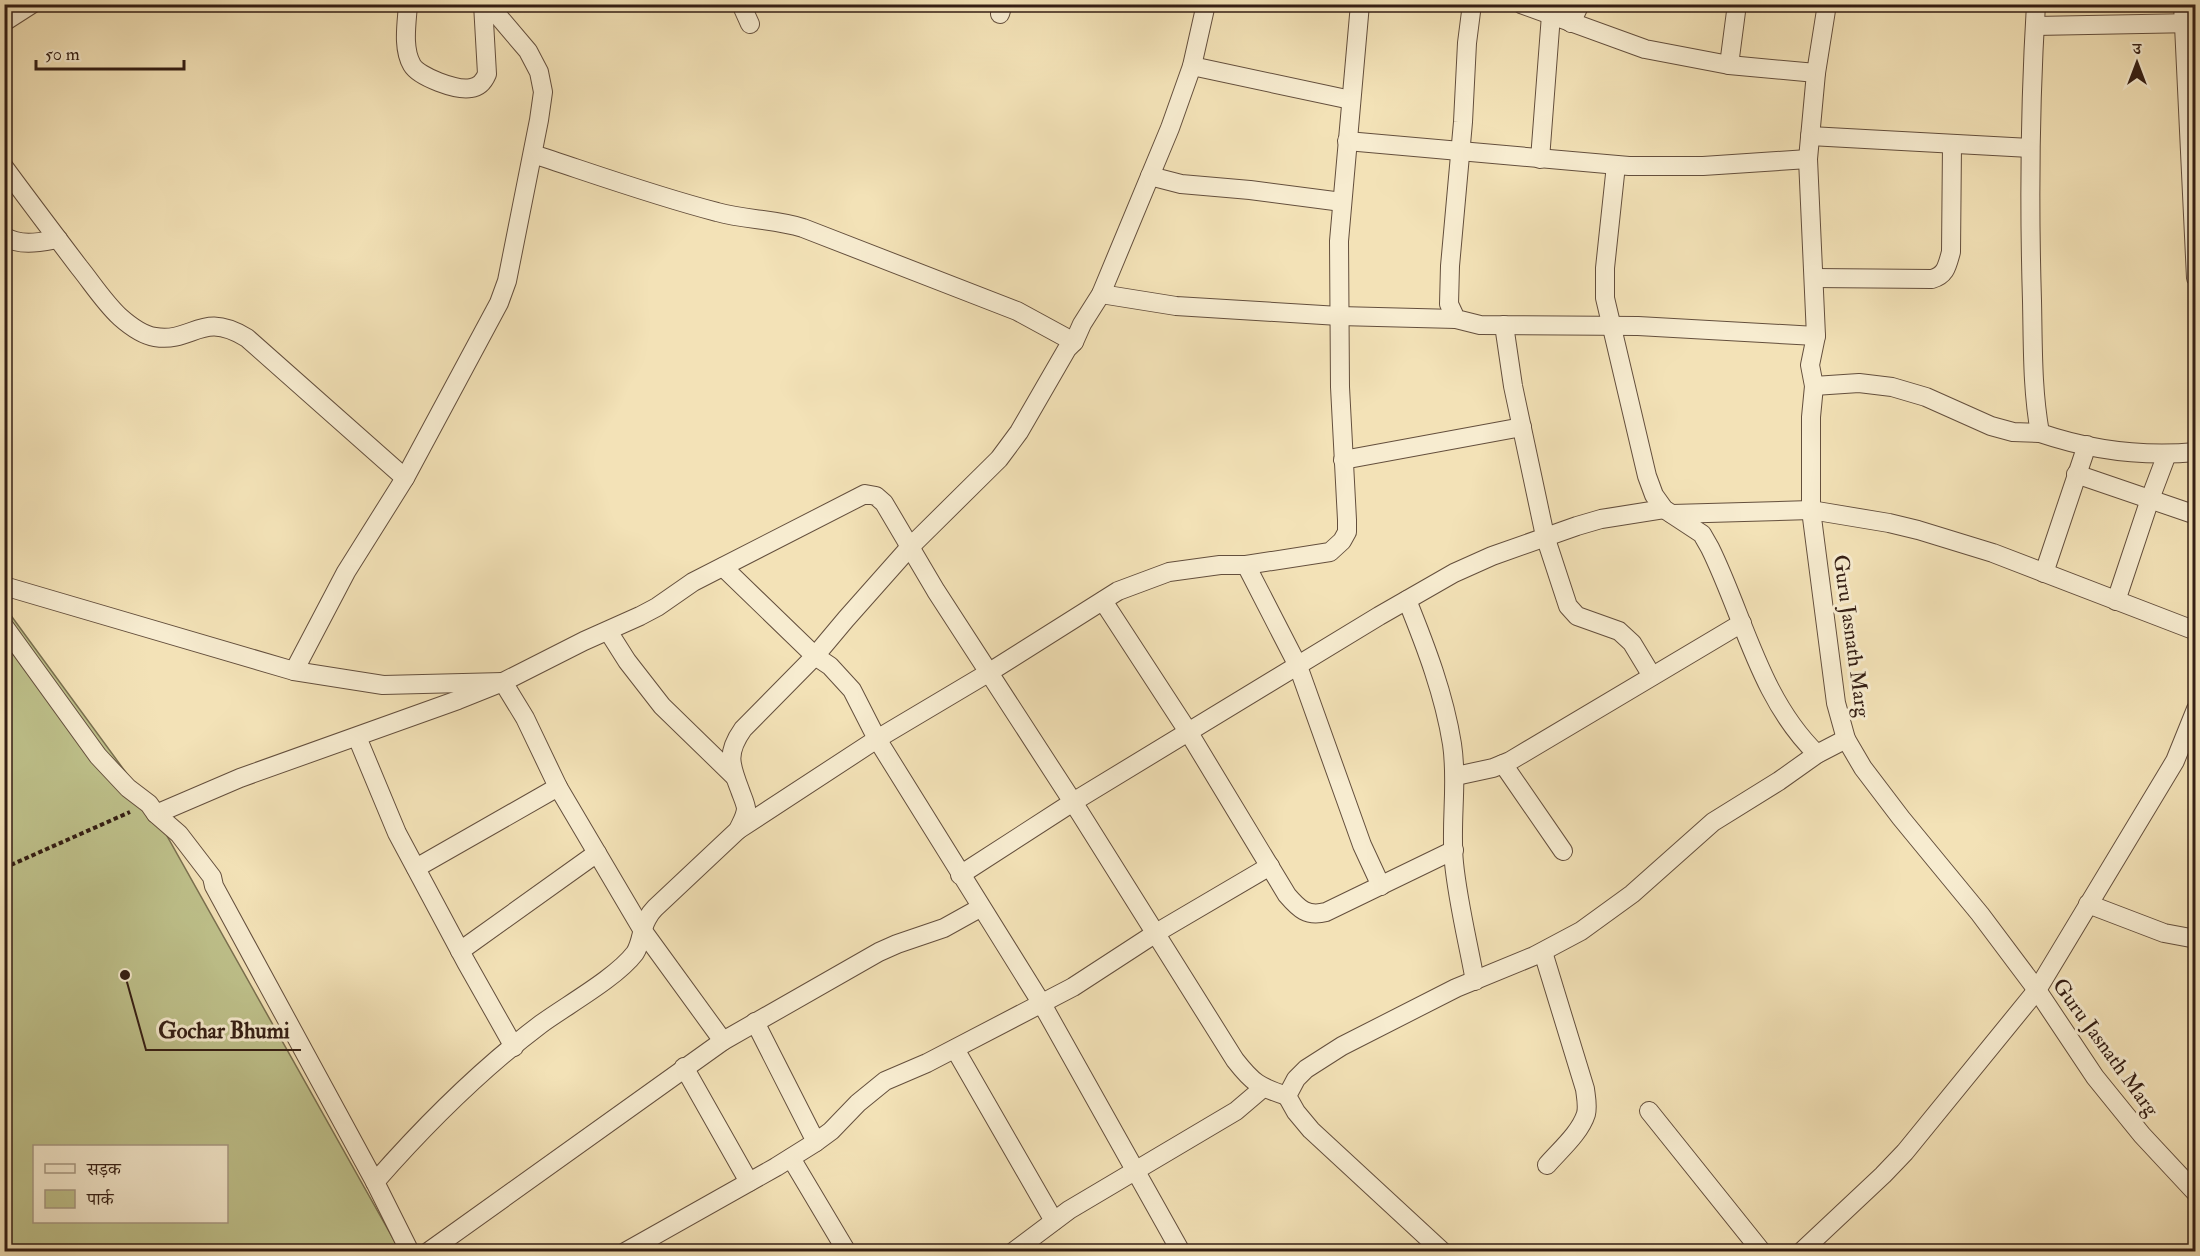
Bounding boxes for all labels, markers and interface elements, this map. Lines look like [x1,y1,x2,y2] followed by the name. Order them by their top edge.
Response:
[36,33,184,71] scale bar
[2107,33,2167,93] north arrow
[2132,39,2143,59] text: उ
[45,43,80,66] text: 50 m
[1827,553,1876,720] street label: Guru Jasnath Marg
[2046,973,2165,1122] street label: Guru Jasnath Marg
[146,1010,301,1050] callout: Gochar Bhumi
[158,1017,290,1045] text: Gochar Bhumi
[33,1145,228,1223] legend
[86,1158,122,1181] text: सड़क
[86,1188,115,1211] text: पार्क

